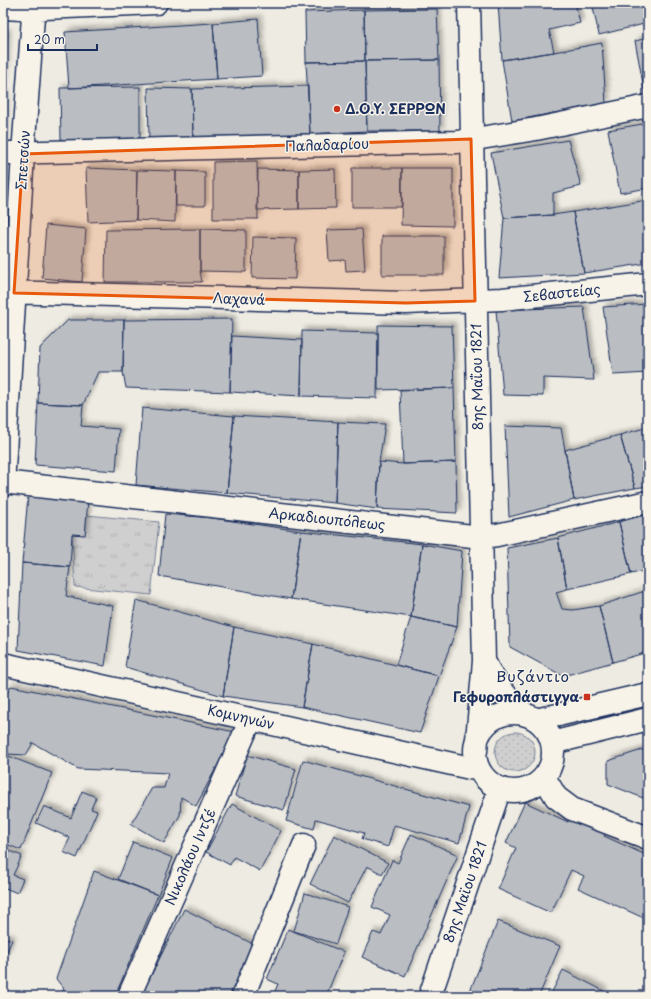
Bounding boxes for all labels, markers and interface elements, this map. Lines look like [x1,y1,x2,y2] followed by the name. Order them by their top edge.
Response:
[28,26,97,52] scale bar
[34,30,65,48] text: 20 m
[345,98,446,119] place label: Δ.Ο.Υ. ΣΕΡΡΩΝ
[332,104,342,114] marker: Δ.Ο.Υ. ΣΕΡΡΩΝ
[10,129,35,191] street label: Σπετσών
[285,133,369,156] street label: Παλαδαρίου
[522,278,602,307] street label: Σεβαστείας
[212,287,266,310] street label: Λαχανά
[465,323,488,431] street label: 8ης Μαΐου 1821
[268,502,386,535] street label: Αρκαδιουπόλεως
[496,664,570,687] district label: Βυζάντιο
[453,686,579,707] place label: Γεφυροπλάστιγγα
[582,692,592,702] marker: Γεφυροπλάστιγγα
[206,699,277,734] street label: Κομνηνών
[159,805,220,909] street label: Νικολάου Ιντζέ
[437,838,492,945] street label: 8ης Μαϊου 1821

